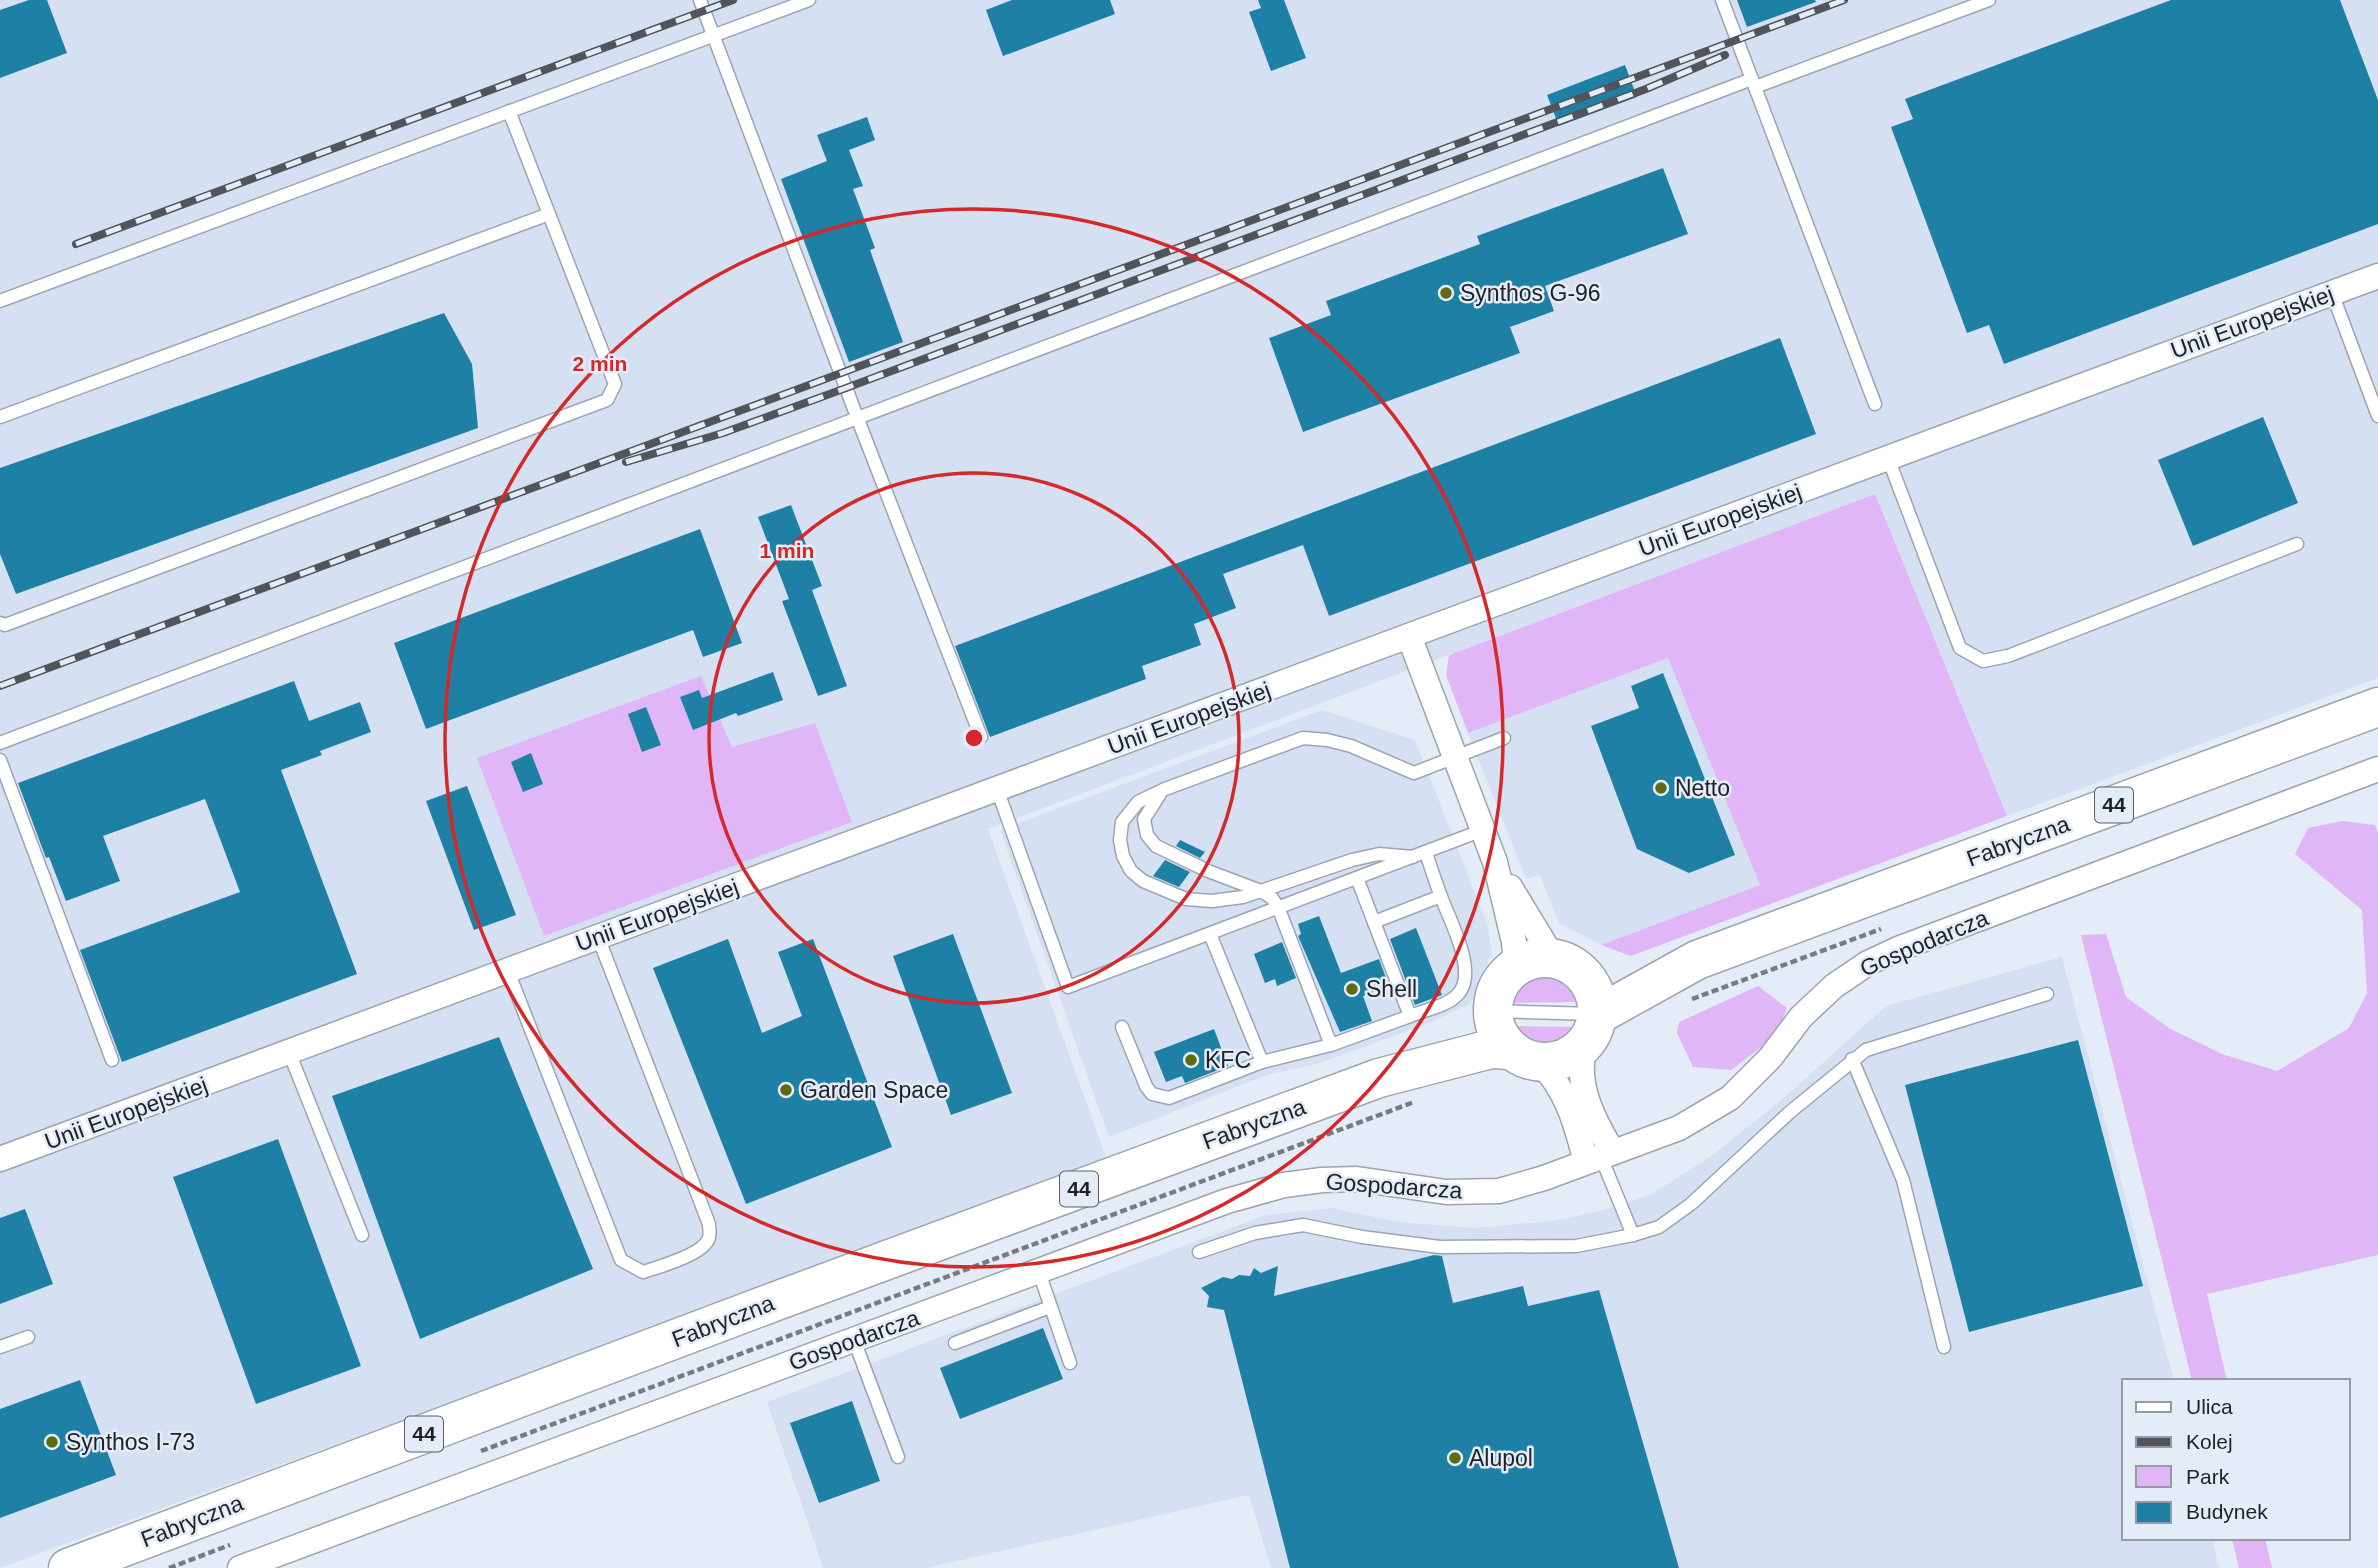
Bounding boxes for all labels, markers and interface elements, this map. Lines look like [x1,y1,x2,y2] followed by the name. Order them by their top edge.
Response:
[1460,280,1601,306] place label: Synthos G-96
[2167,280,2337,364] street label: Unii Europejskiej
[1438,285,1454,301] marker: Synthos G-96
[573,352,627,375] text: 2 min
[1635,478,1805,562] street label: Unii Europejskiej
[760,539,814,562] text: 1 min
[1104,676,1274,760] street label: Unii Europejskiej
[962,726,986,750] centre of rings
[1675,775,1730,801] place label: Netto
[1653,780,1669,796] marker: Netto
[2095,788,2133,822] road number: 44
[1963,810,2073,872] street label: Fabryczna
[572,873,742,957] street label: Unii Europejskiej
[1856,904,1992,982] street label: Gospodarcza
[1366,976,1417,1002] place label: Shell
[1344,981,1360,997] marker: Shell
[1205,1047,1251,1073] place label: KFC
[1183,1052,1199,1068] marker: KFC
[41,1071,211,1155] street label: Unii Europejskiej
[800,1077,948,1103] place label: Garden Space
[778,1082,794,1098] marker: Garden Space
[1199,1093,1309,1155] street label: Fabryczna
[1325,1168,1463,1204] street label: Gospodarcza
[1060,1172,1098,1206] road number: 44
[668,1290,778,1352] street label: Fabryczna
[785,1304,923,1376] street label: Gospodarcza
[2122,1379,2350,1540] legend
[2186,1395,2233,1418] text: Ulica
[405,1416,443,1452] road number: 44
[66,1429,195,1455] place label: Synthos I-73
[2186,1430,2233,1453] text: Kolej
[44,1434,60,1450] marker: Synthos I-73
[1469,1445,1533,1471] place label: Alupol
[1447,1450,1463,1466] marker: Alupol
[2186,1465,2230,1488] text: Park
[137,1490,247,1552] street label: Fabryczna
[2186,1500,2268,1523] text: Budynek

